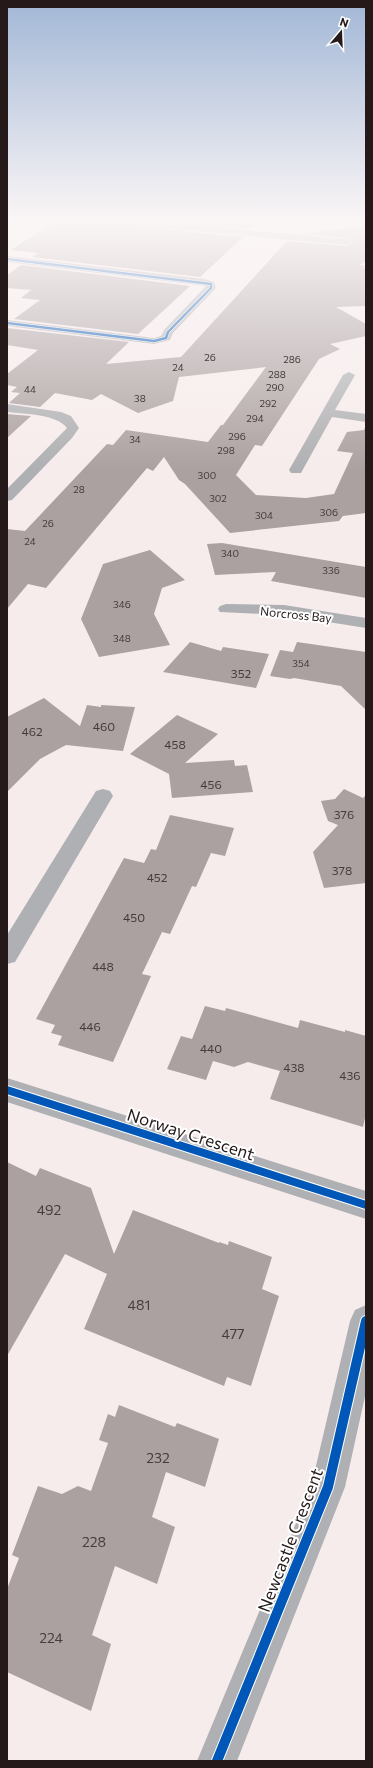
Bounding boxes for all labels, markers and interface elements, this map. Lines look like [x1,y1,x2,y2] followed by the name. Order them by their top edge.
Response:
[321,12,361,52] north arrow
[338,15,350,30] text: N
[204,351,216,363] house number: 26
[283,353,301,365] house number: 286
[172,361,184,373] house number: 24
[268,368,286,380] house number: 288
[266,381,284,393] house number: 290
[24,383,36,395] house number: 44
[134,392,146,404] house number: 38
[259,397,277,409] house number: 292
[246,412,264,424] house number: 294
[228,430,246,442] house number: 296
[129,433,141,445] house number: 34
[217,444,235,456] house number: 298
[198,469,216,481] house number: 300
[73,483,85,495] house number: 28
[209,492,227,504] house number: 302
[320,506,338,518] house number: 306
[255,509,273,521] house number: 304
[42,517,54,529] house number: 26
[24,535,36,547] house number: 24
[221,547,239,559] house number: 340
[322,564,340,576] house number: 336
[113,598,131,610] house number: 346
[260,603,332,625] street label: Norcross Bay
[113,632,131,644] house number: 348
[292,657,310,669] house number: 354
[231,666,252,680] house number: 352
[93,719,115,733] house number: 460
[21,724,43,738] house number: 462
[164,737,186,751] house number: 458
[200,777,222,791] house number: 456
[334,807,354,821] house number: 376
[332,863,352,877] house number: 378
[147,870,168,884] house number: 452
[123,910,145,924] house number: 450
[92,959,114,973] house number: 448
[79,1019,101,1033] house number: 446
[200,1041,222,1055] house number: 440
[283,1060,305,1074] house number: 438
[339,1068,361,1082] house number: 436
[125,1103,257,1165] street label: Norway Crescent
[37,1201,62,1218] house number: 492
[128,1296,150,1313] house number: 481
[222,1325,244,1342] house number: 477
[146,1449,170,1466] house number: 232
[253,1465,327,1615] street label: Newcastle Crescent
[82,1533,106,1550] house number: 228
[39,1629,63,1646] house number: 224

